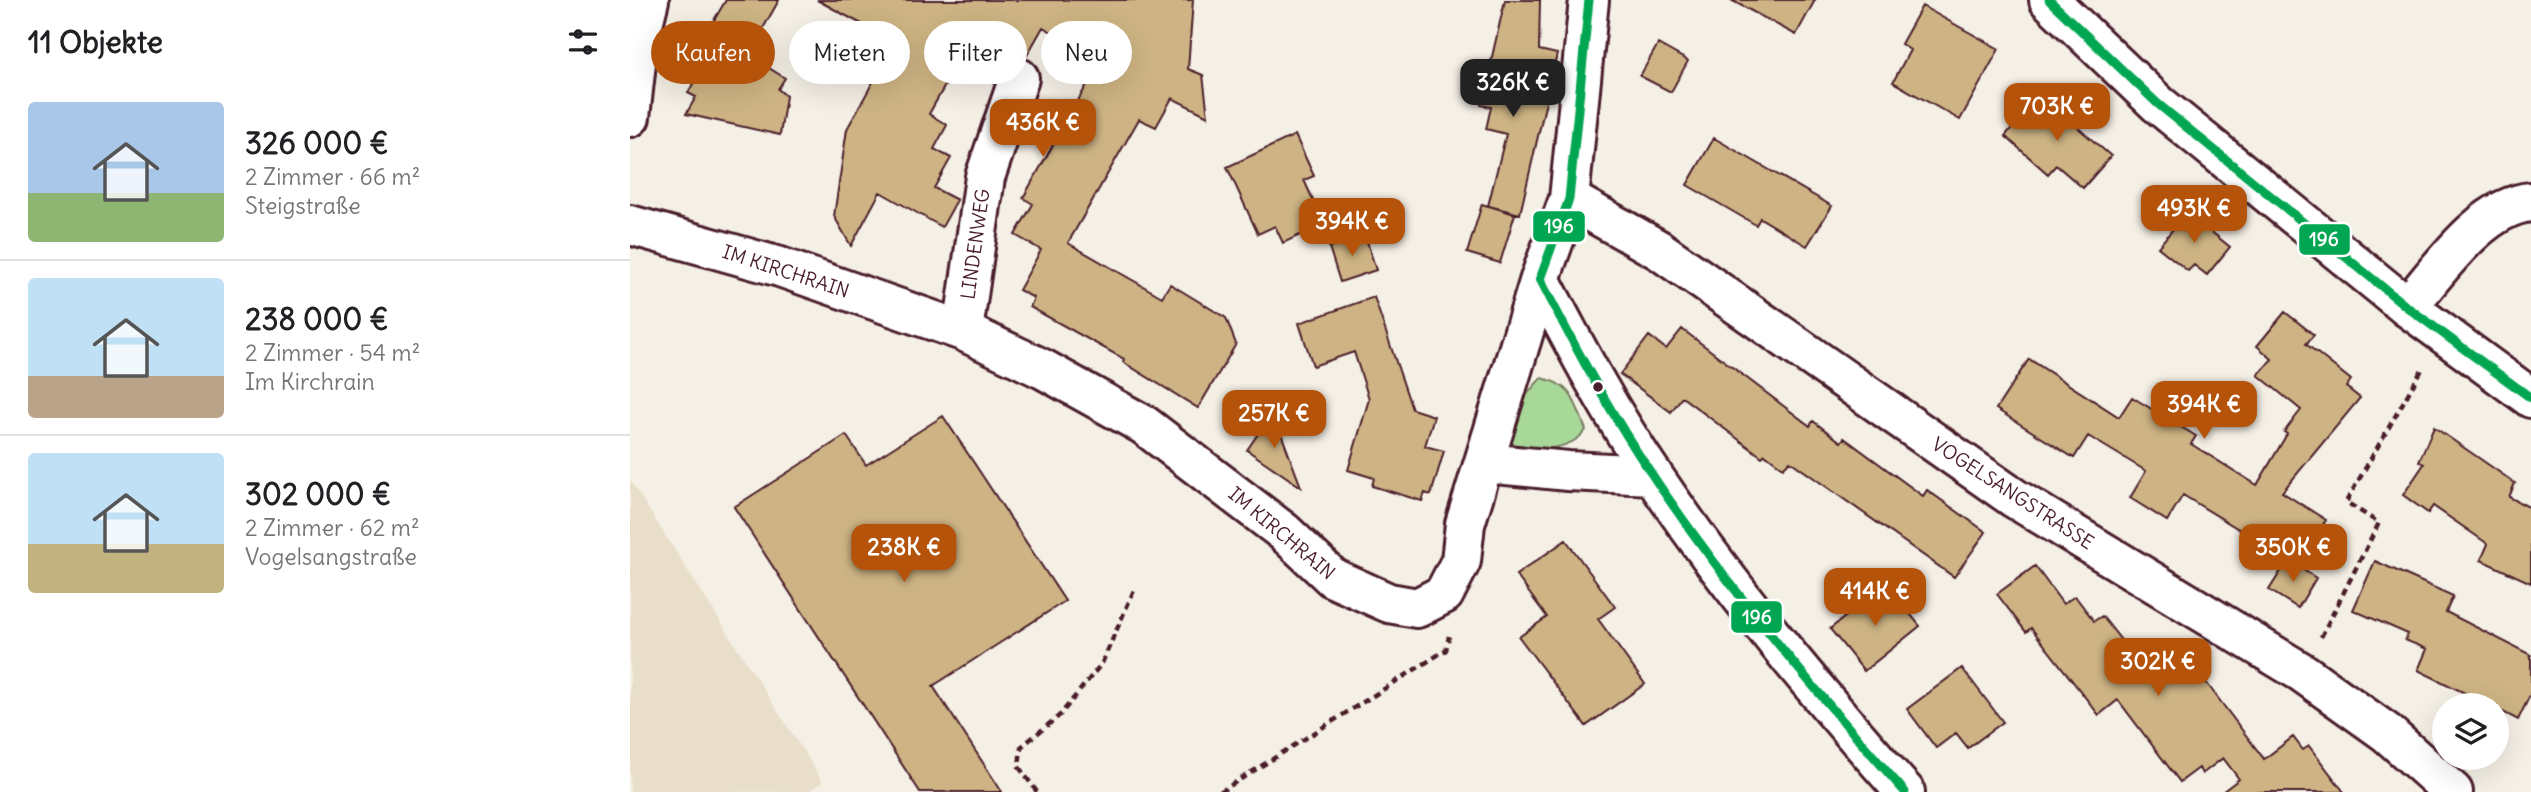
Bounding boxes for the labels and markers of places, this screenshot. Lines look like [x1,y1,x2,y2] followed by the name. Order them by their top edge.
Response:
[1456,60,1570,119] pin: 326K €
[2000,83,2114,143] pin: 703K €
[986,100,1100,159] pin: 436K €
[2137,186,2251,245] pin: 493K €
[1295,198,1409,258] pin: 394K €
[1591,380,1605,394] unlabelled marker
[2147,382,2261,441] pin: 394K €
[1217,391,1331,450] pin: 257K €
[847,524,961,584] pin: 238K €
[2236,524,2350,584] pin: 350K €
[1818,568,1932,628] pin: 414K €
[2101,638,2215,698] pin: 302K €

